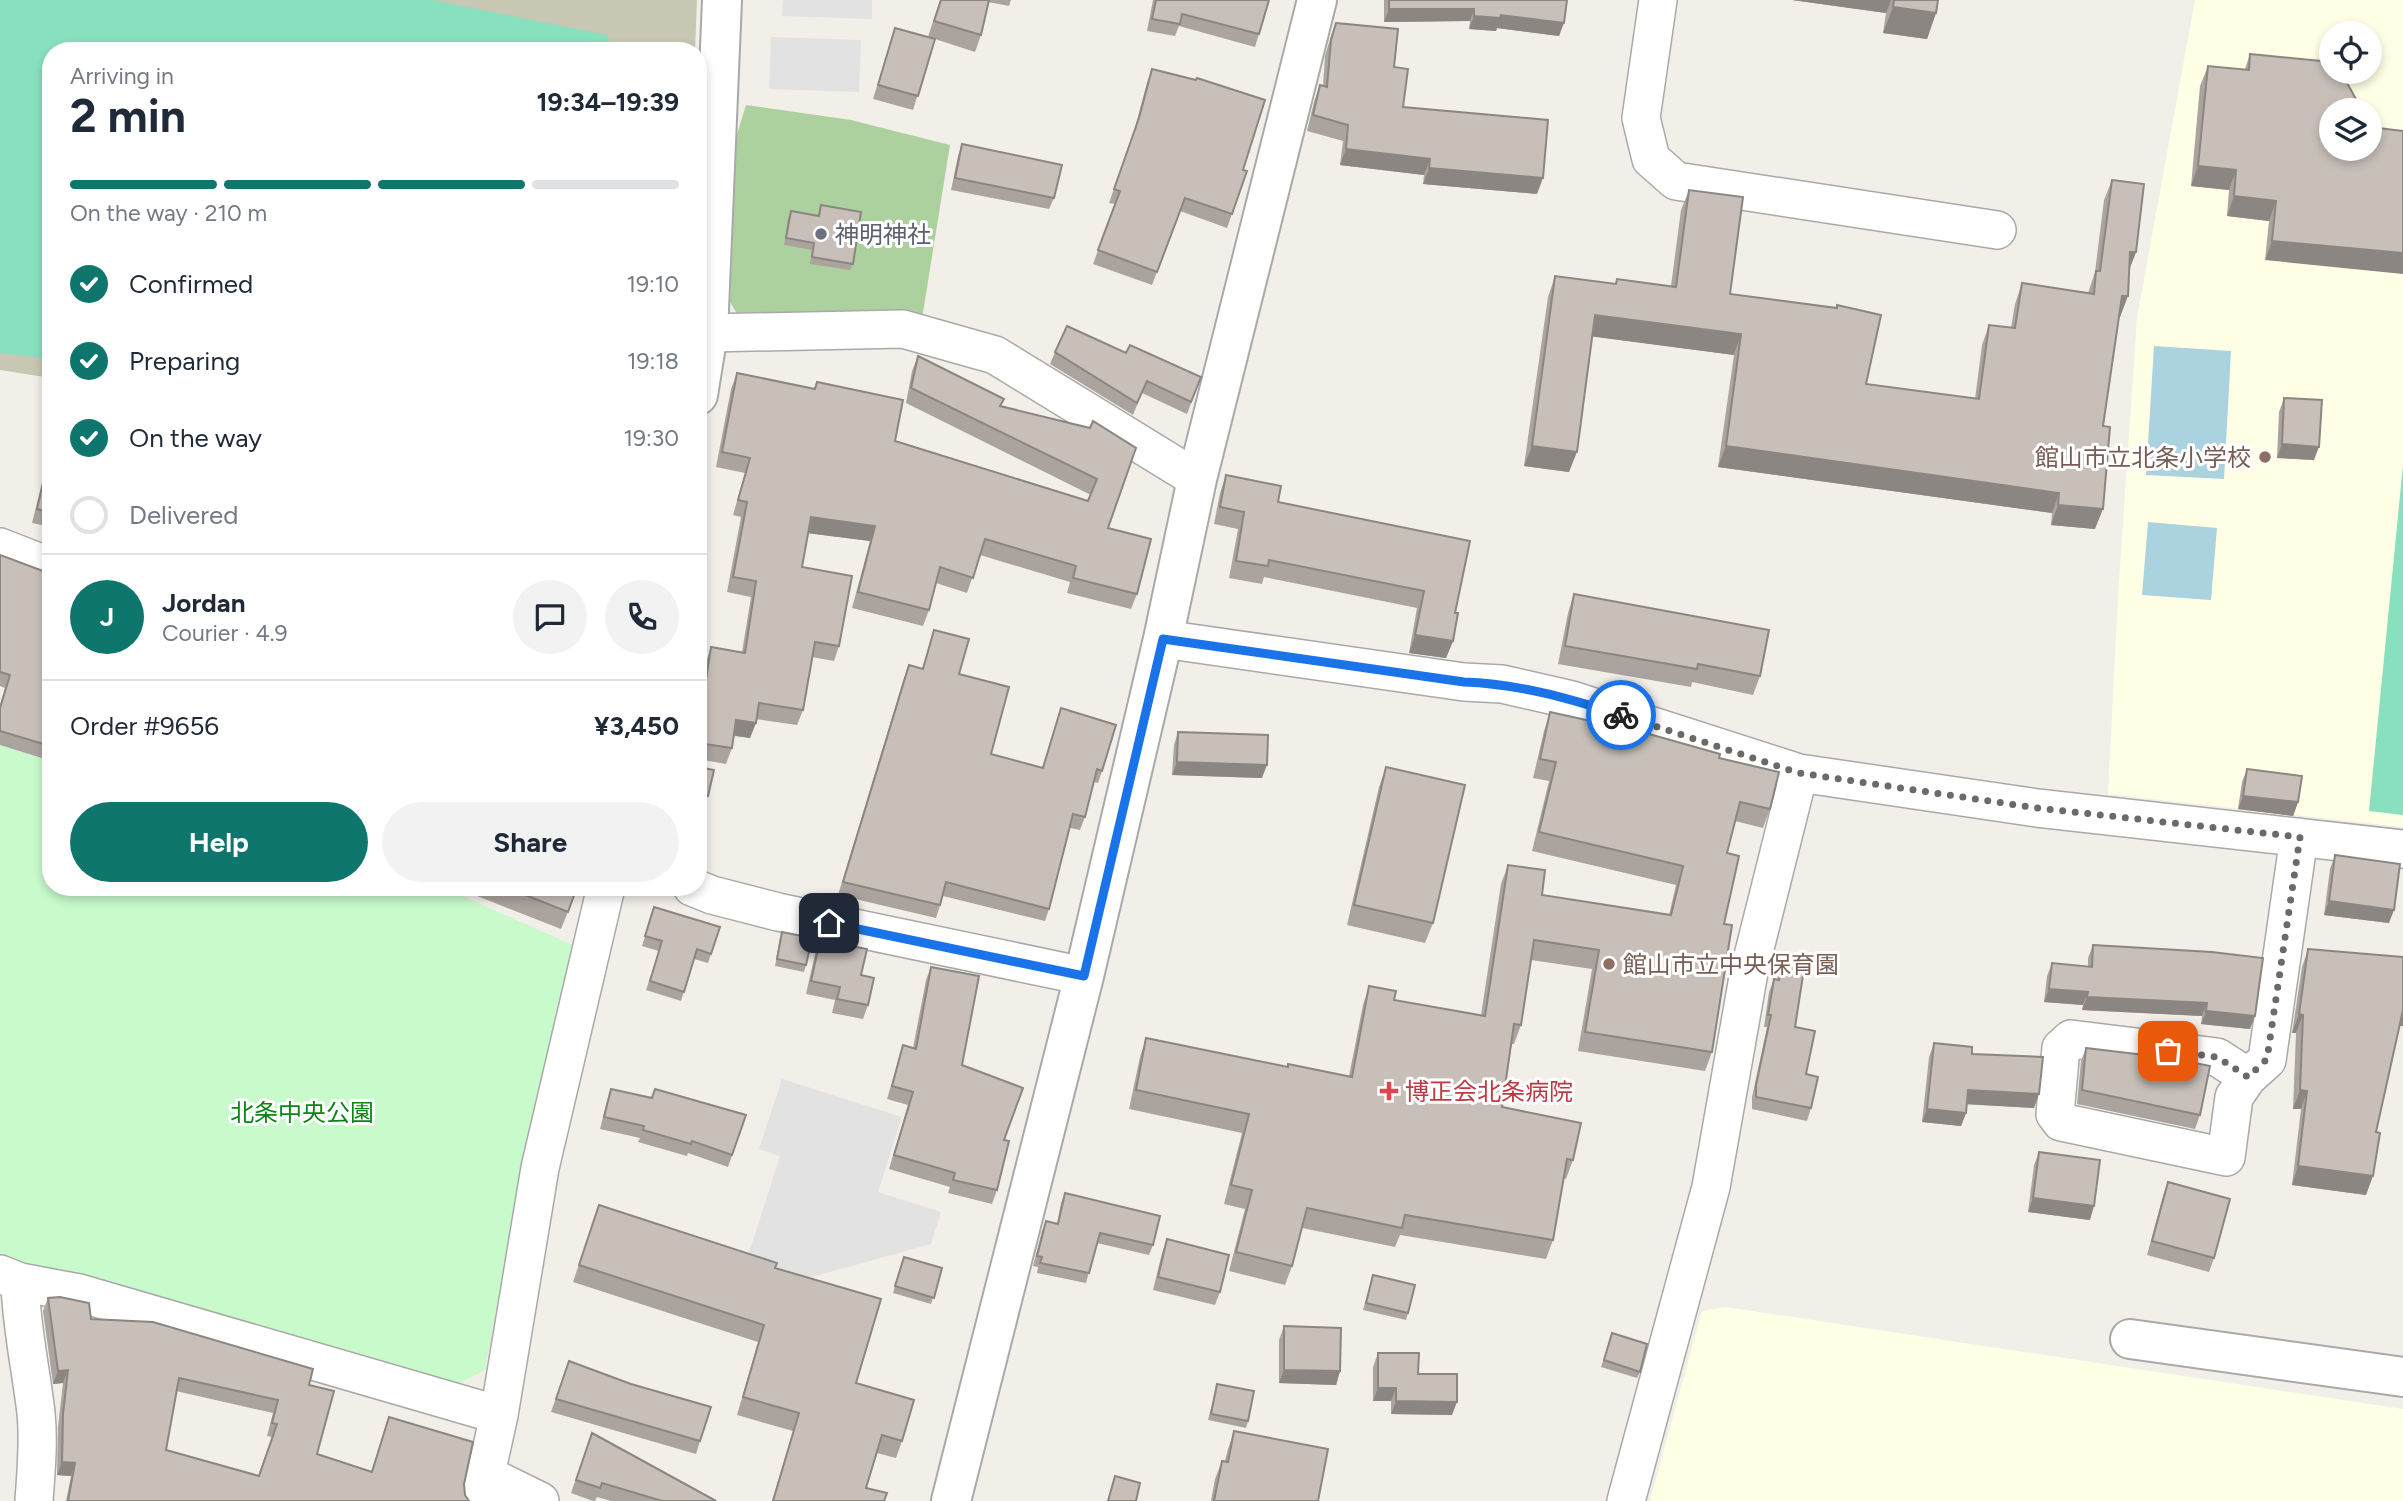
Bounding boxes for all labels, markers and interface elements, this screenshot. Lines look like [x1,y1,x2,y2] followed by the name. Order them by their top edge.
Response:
[2319,21,2382,161] map controls
[2319,21,2382,84] button: locate
[70,62,174,90] text: Arriving in
[536,86,679,118] text: 19:34–19:39
[70,88,186,144] text: 2 min
[2319,98,2382,161] button: layers
[70,199,267,227] text: On the way · 210 m
[835,220,931,249] place label: 神明神社
[813,226,829,242] marker: 神明神社
[70,265,108,303] icon: check
[129,268,253,300] text: Confirmed
[626,270,679,298] text: 19:10
[70,342,108,380] icon: check
[129,345,240,377] text: Preparing
[627,347,679,375] text: 19:18
[70,419,108,457] icon: check
[129,422,262,454] text: On the way
[623,424,679,452] text: 19:30
[2035,443,2251,472] place label: 館山市立北条小学校
[2257,449,2273,465] marker: 館山市立北条小学校
[129,499,238,531] text: Delivered
[513,580,587,654] button: chat
[605,580,679,654] button: phone
[162,587,245,619] text: Jordan
[100,601,114,633] text: J
[162,619,288,647] text: Courier · 4.9
[1586,680,1656,750] courier
[1602,696,1640,734] icon: bike
[70,710,219,742] text: Order #9656
[594,710,679,742] text: ¥3,450
[70,802,368,882] button: Help
[382,802,679,882] button: Share
[799,893,859,953] pin
[810,904,848,942] icon: home
[1623,950,1839,979] place label: 館山市立中央保育園
[1601,956,1617,972] marker: 館山市立中央保育園
[2138,1021,2198,1081] pin
[2149,1032,2187,1070] icon: bag
[1405,1077,1573,1106] place label: 博正会北条病院
[1379,1081,1399,1101] marker: 博正会北条病院
[230,1098,374,1127] park label: 北条中央公園

